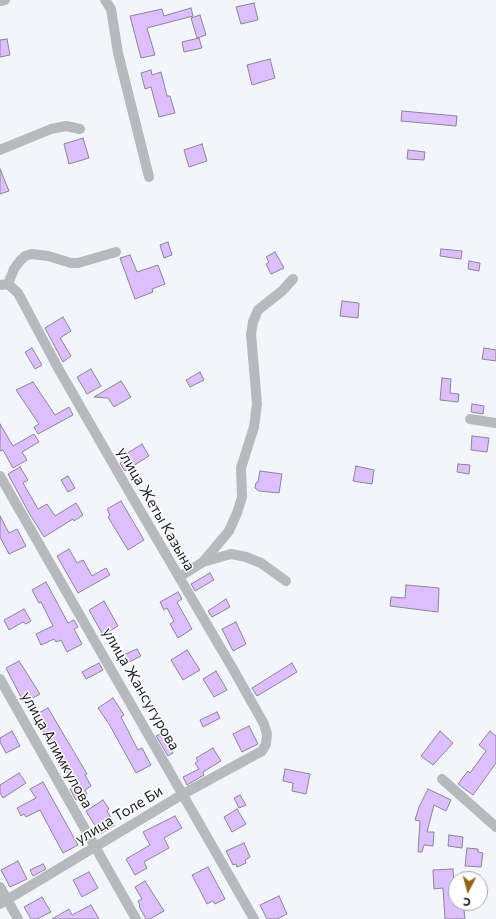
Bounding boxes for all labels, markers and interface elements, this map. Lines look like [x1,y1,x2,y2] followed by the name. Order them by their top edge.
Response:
[113,444,199,574] street label: улица Жеты Казына
[99,624,183,754] street label: улица Жансугурова
[17,688,97,812] street label: улица Алимкулова
[72,782,166,848] street label: улица Толе Би
[448,871,488,911] north arrow
[462,896,471,909] text: С

